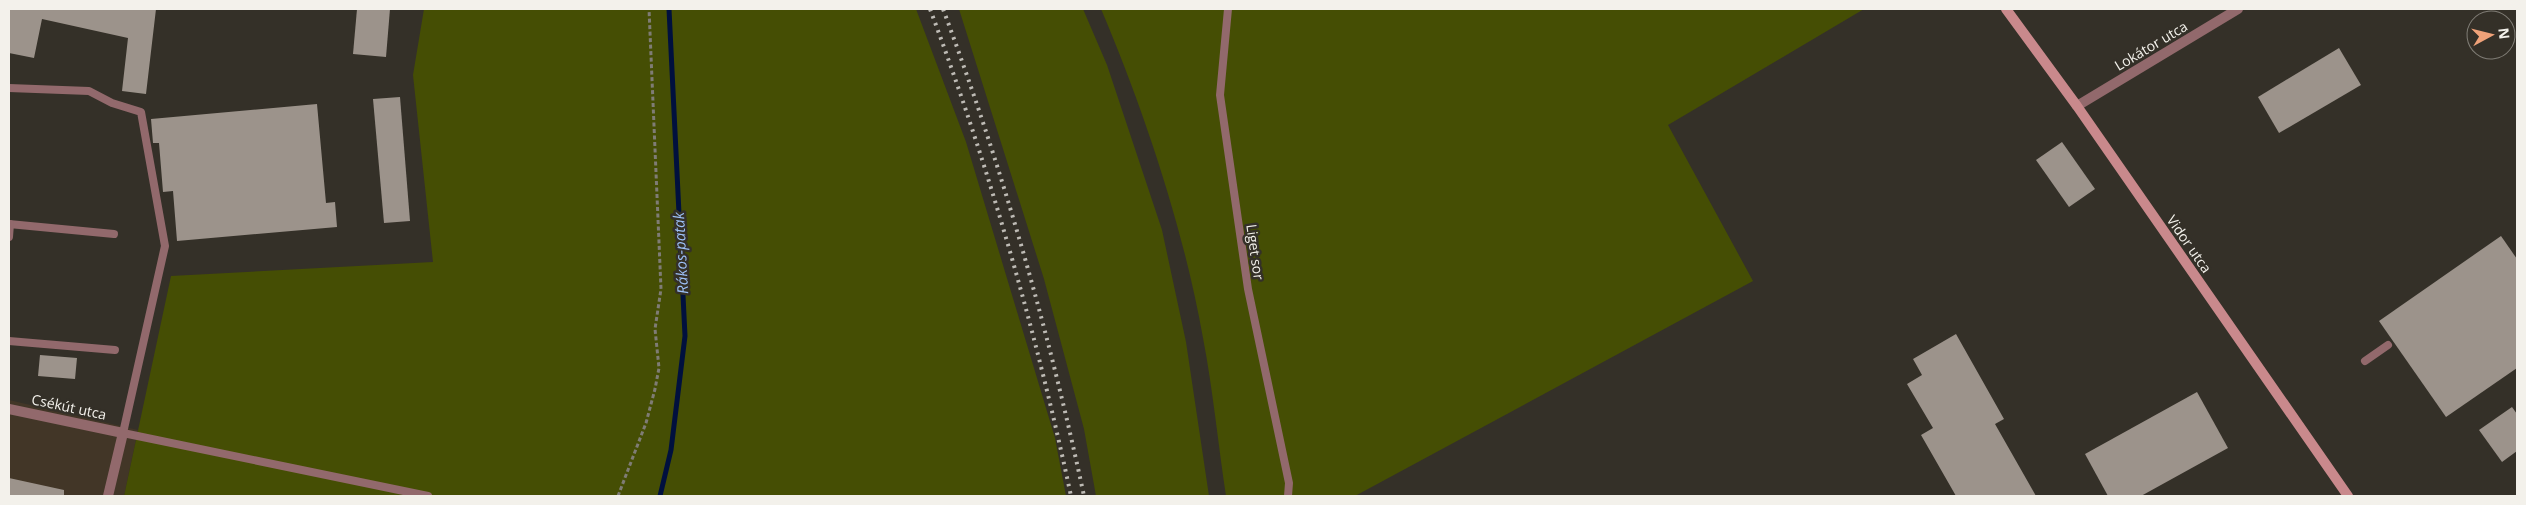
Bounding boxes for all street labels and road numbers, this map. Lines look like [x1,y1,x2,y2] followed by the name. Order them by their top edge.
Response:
[2111,16,2191,75] street label: Lokátor utca
[2163,211,2216,276] street label: Vidor utca
[1242,223,1269,281] street label: Liget sor
[30,389,108,424] street label: Csékút utca

